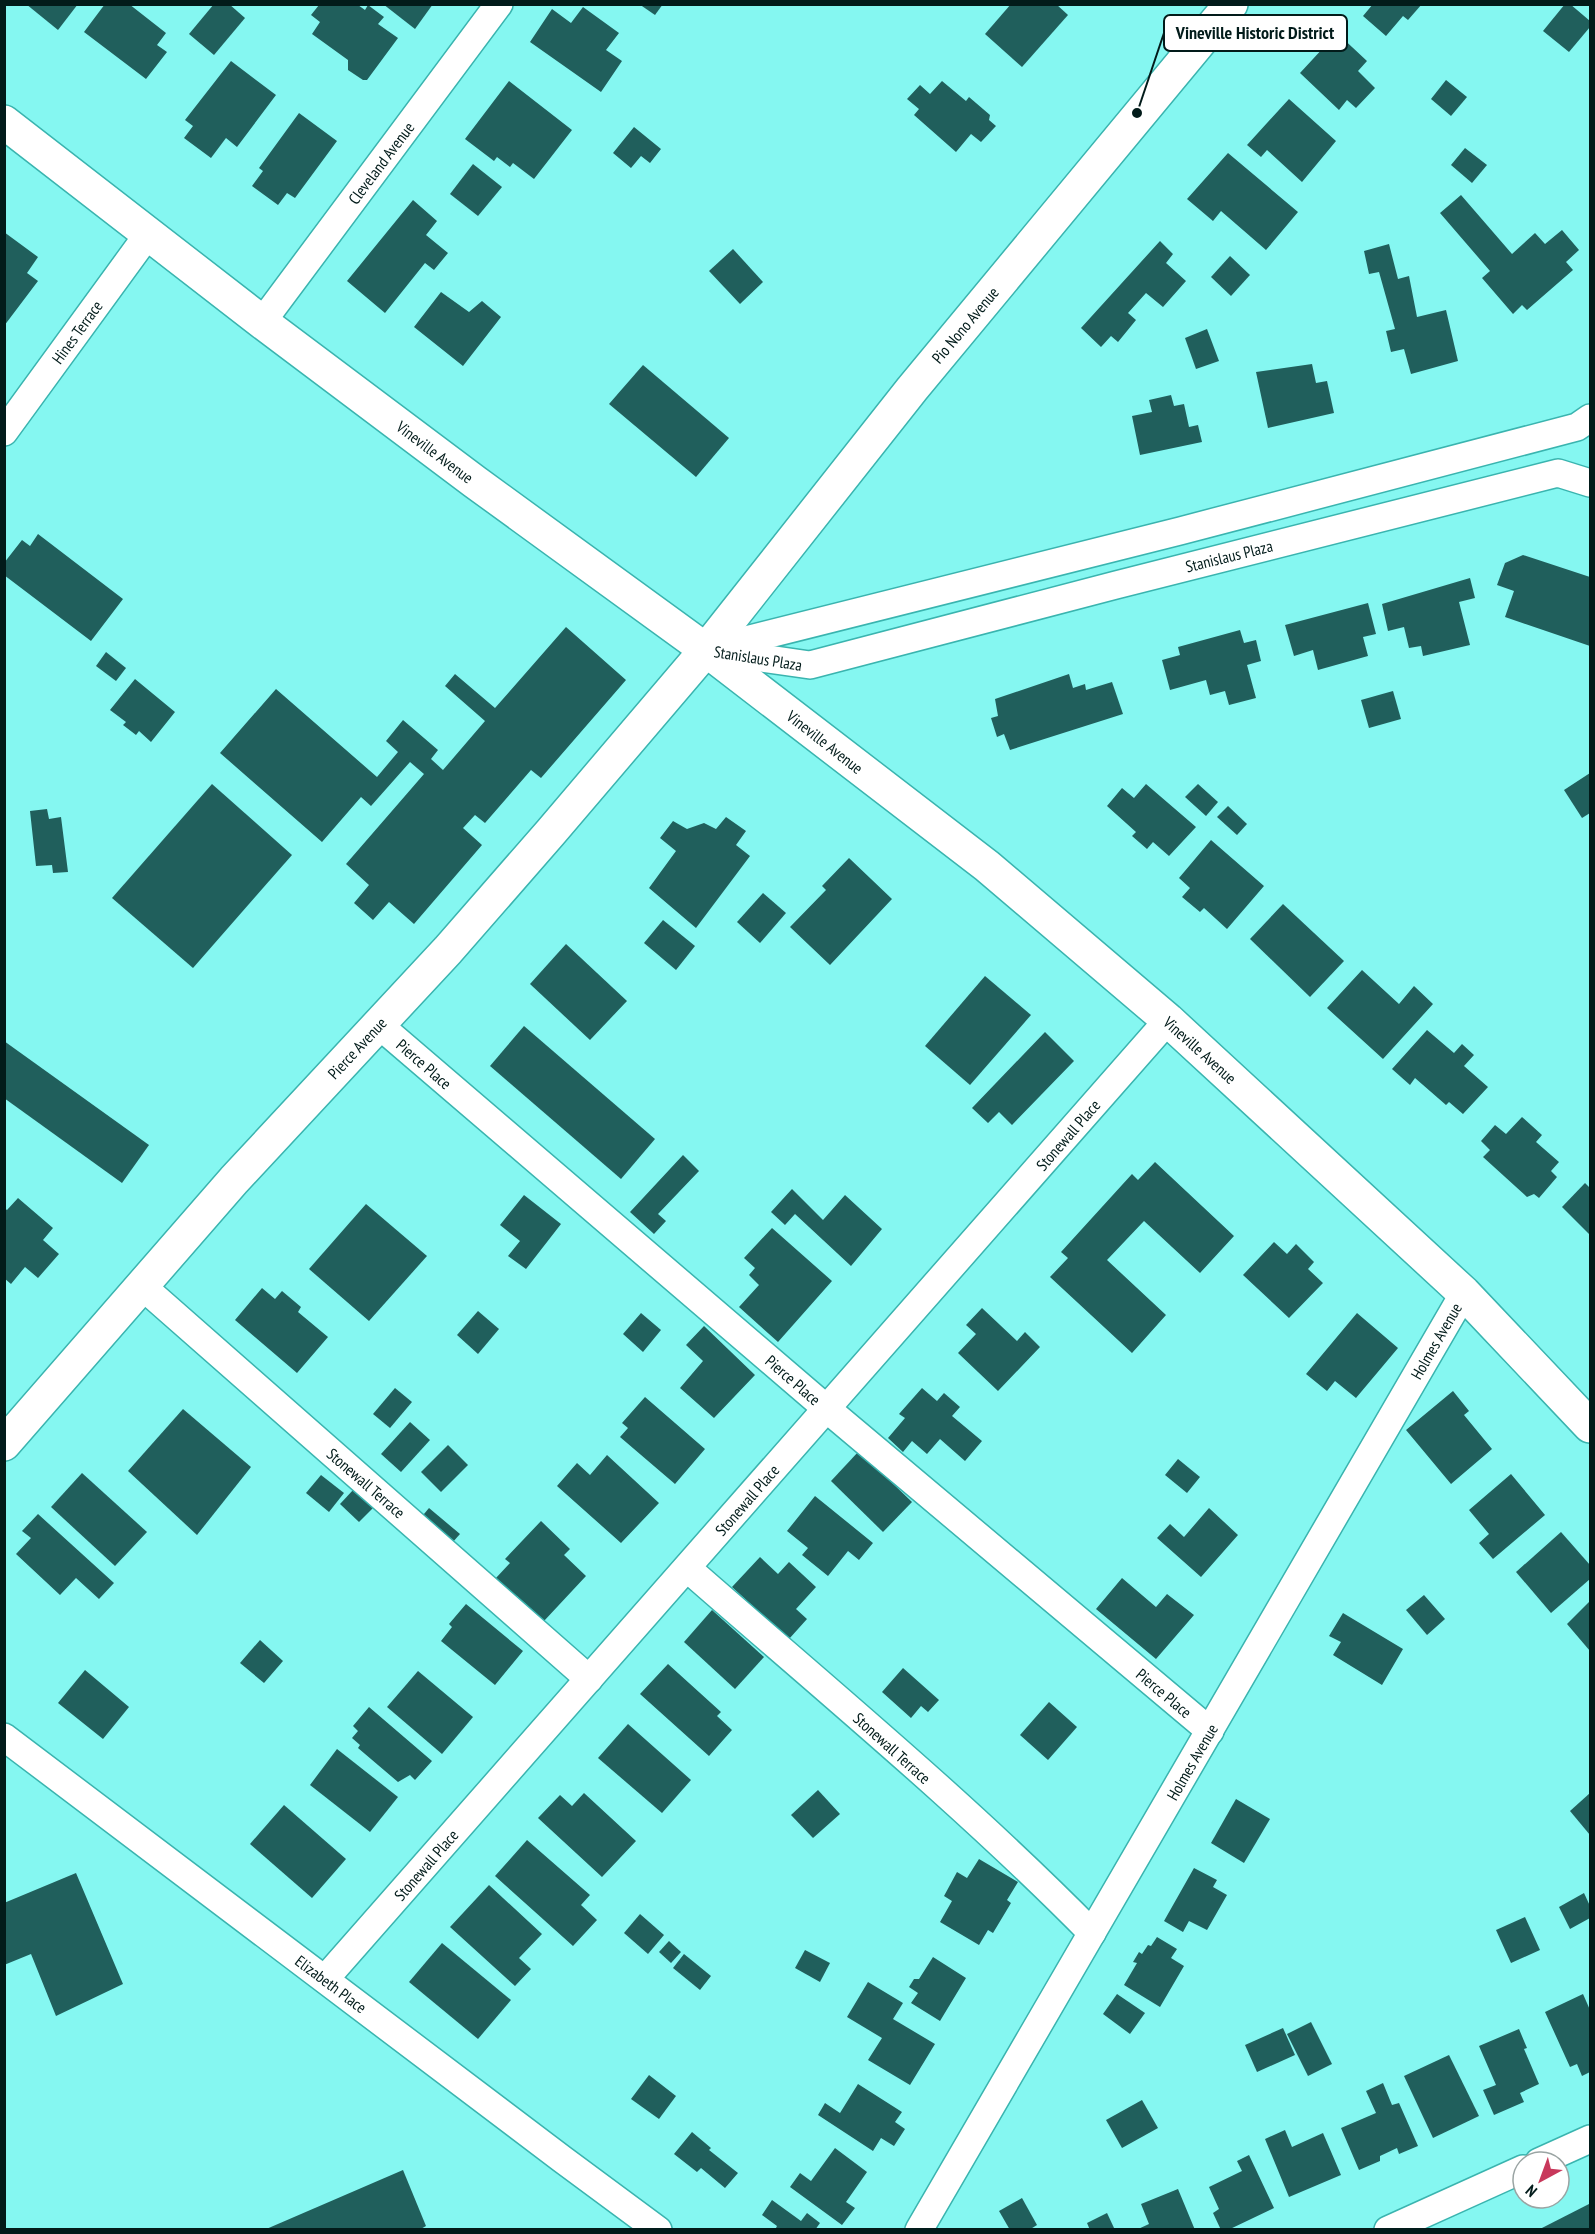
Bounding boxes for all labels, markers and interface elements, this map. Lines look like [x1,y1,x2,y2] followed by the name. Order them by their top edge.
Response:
[1164,15,1347,51] callout: Vineville Historic District
[1175,21,1335,44] text: Vineville Historic District
[344,118,418,208] street label: Cleveland Avenue
[927,283,1003,367] street label: Pio Nono Avenue
[47,296,107,368] street label: Hines Terrace
[392,416,478,487] street label: Vineville Avenue
[1183,536,1275,576] street label: Stanislaus Plaza
[713,641,803,675] street label: Stanislaus Plaza
[782,705,867,778] street label: Vineville Avenue
[1159,1011,1241,1088] street label: Vineville Avenue
[323,1013,391,1083] street label: Pierce Avenue
[392,1035,456,1093] street label: Pierce Place
[1032,1095,1104,1175] street label: Stonewall Place
[1406,1299,1466,1383] street label: Holmes Avenue
[761,1351,825,1409] street label: Pierce Place
[323,1444,409,1522] street label: Stonewall Terrace
[711,1460,783,1540] street label: Stonewall Place
[1132,1664,1196,1722] street label: Pierce Place
[849,1708,935,1788] street label: Stonewall Terrace
[1162,1720,1222,1804] street label: Holmes Avenue
[390,1825,462,1905] street label: Stonewall Place
[291,1951,371,2017] street label: Elizabeth Place
[1511,2150,1571,2210] north arrow
[1521,2181,1541,2202] text: N

